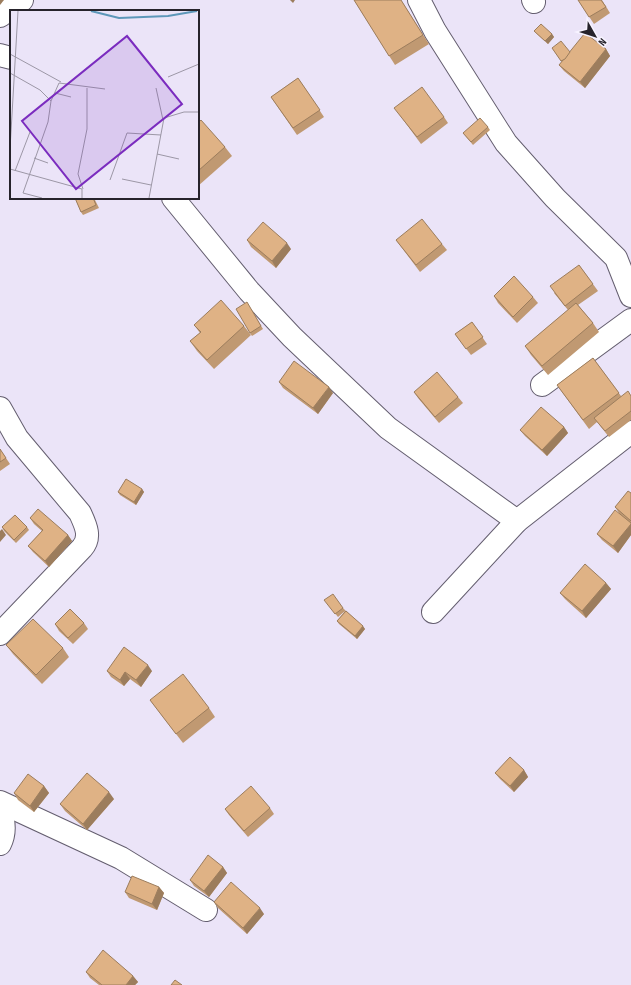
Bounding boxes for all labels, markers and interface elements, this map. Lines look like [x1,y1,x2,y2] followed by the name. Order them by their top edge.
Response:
[10,10,199,199] inset map
[575,16,615,56] north arrow
[595,36,609,48] text: N

